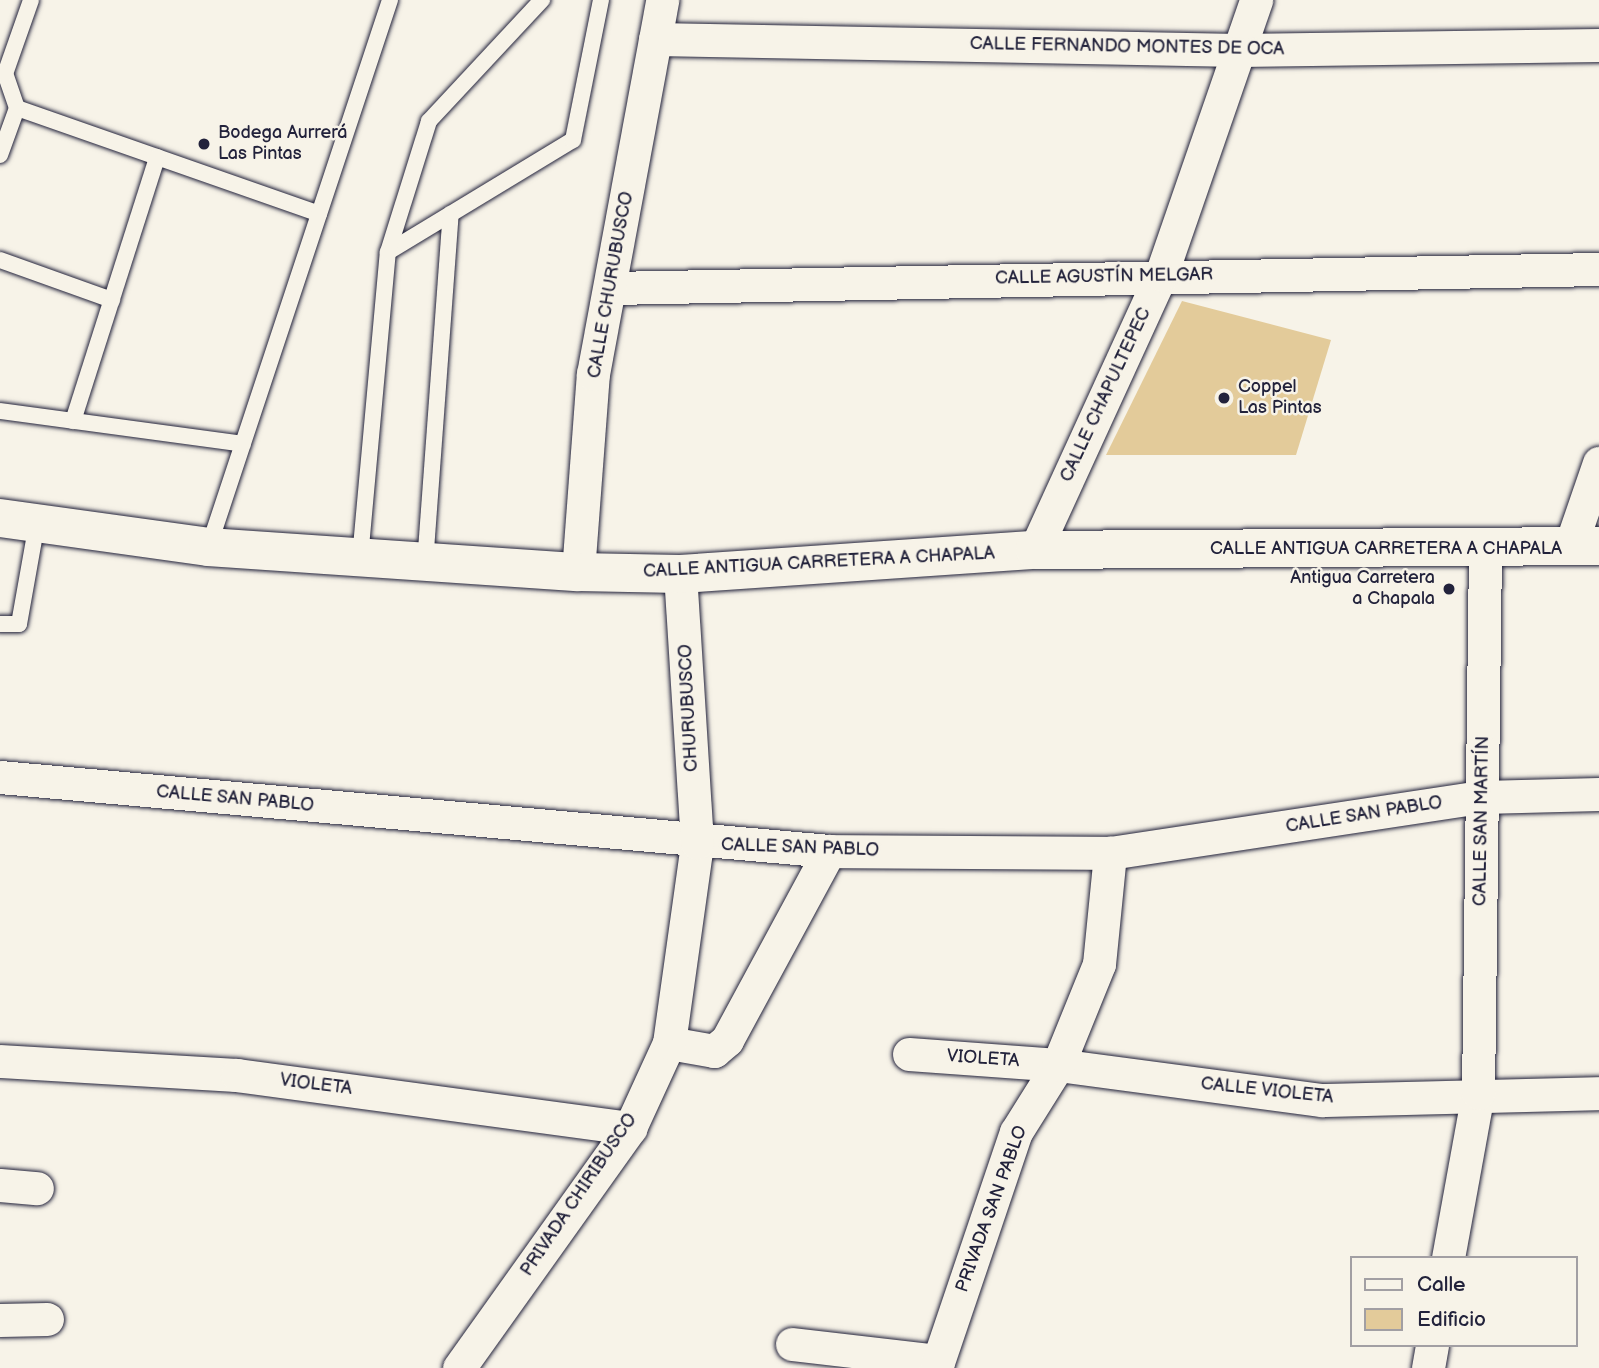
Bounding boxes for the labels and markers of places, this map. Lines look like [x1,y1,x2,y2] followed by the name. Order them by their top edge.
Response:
[218,123,347,166] place label: Bodega Aurrerá Las Pintas
[196,136,212,152] marker: Bodega Aurrerá Las Pintas
[1238,377,1322,420] place label: Coppel Las Pintas
[1216,390,1232,406] marker: Coppel Las Pintas
[1290,568,1435,610] place label: Antigua Carretera a Chapala
[1441,581,1457,597] marker: Antigua Carretera a Chapala

